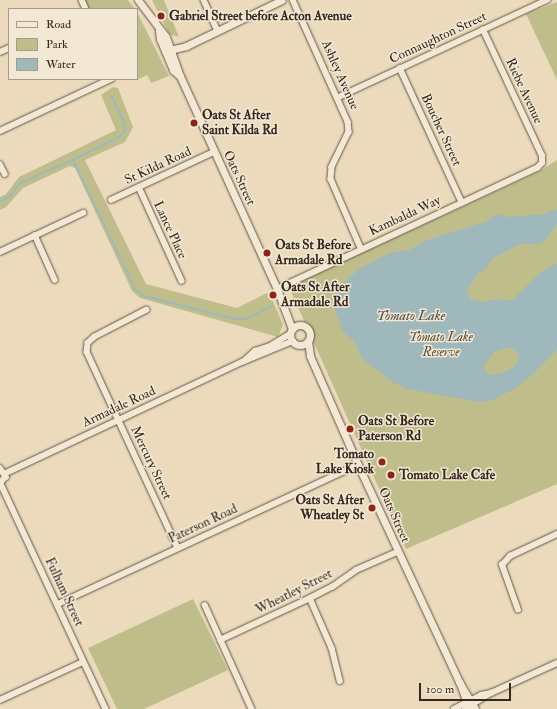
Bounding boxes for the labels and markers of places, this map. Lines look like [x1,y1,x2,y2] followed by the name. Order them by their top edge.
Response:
[169,8,352,24] place label: Gabriel Street before Acton Avenue
[156,11,166,21] marker: Gabriel Street before Acton Avenue
[202,108,278,139] place label: Oats St After Saint Kilda Rd
[189,118,199,128] marker: Oats St After Saint Kilda Rd
[275,238,351,269] place label: Oats St Before Armadale Rd
[262,248,272,258] marker: Oats St Before Armadale Rd
[281,280,349,311] place label: Oats St After Armadale Rd
[268,290,278,300] marker: Oats St After Armadale Rd
[358,414,434,445] place label: Oats St Before Paterson Rd
[345,424,355,434] marker: Oats St Before Paterson Rd
[316,447,374,478] place label: Tomato Lake Kiosk
[377,457,387,467] marker: Tomato Lake Kiosk
[399,467,495,483] place label: Tomato Lake Cafe
[386,470,396,480] marker: Tomato Lake Cafe
[296,493,364,524] place label: Oats St After Wheatley St
[367,503,377,513] marker: Oats St After Wheatley St

